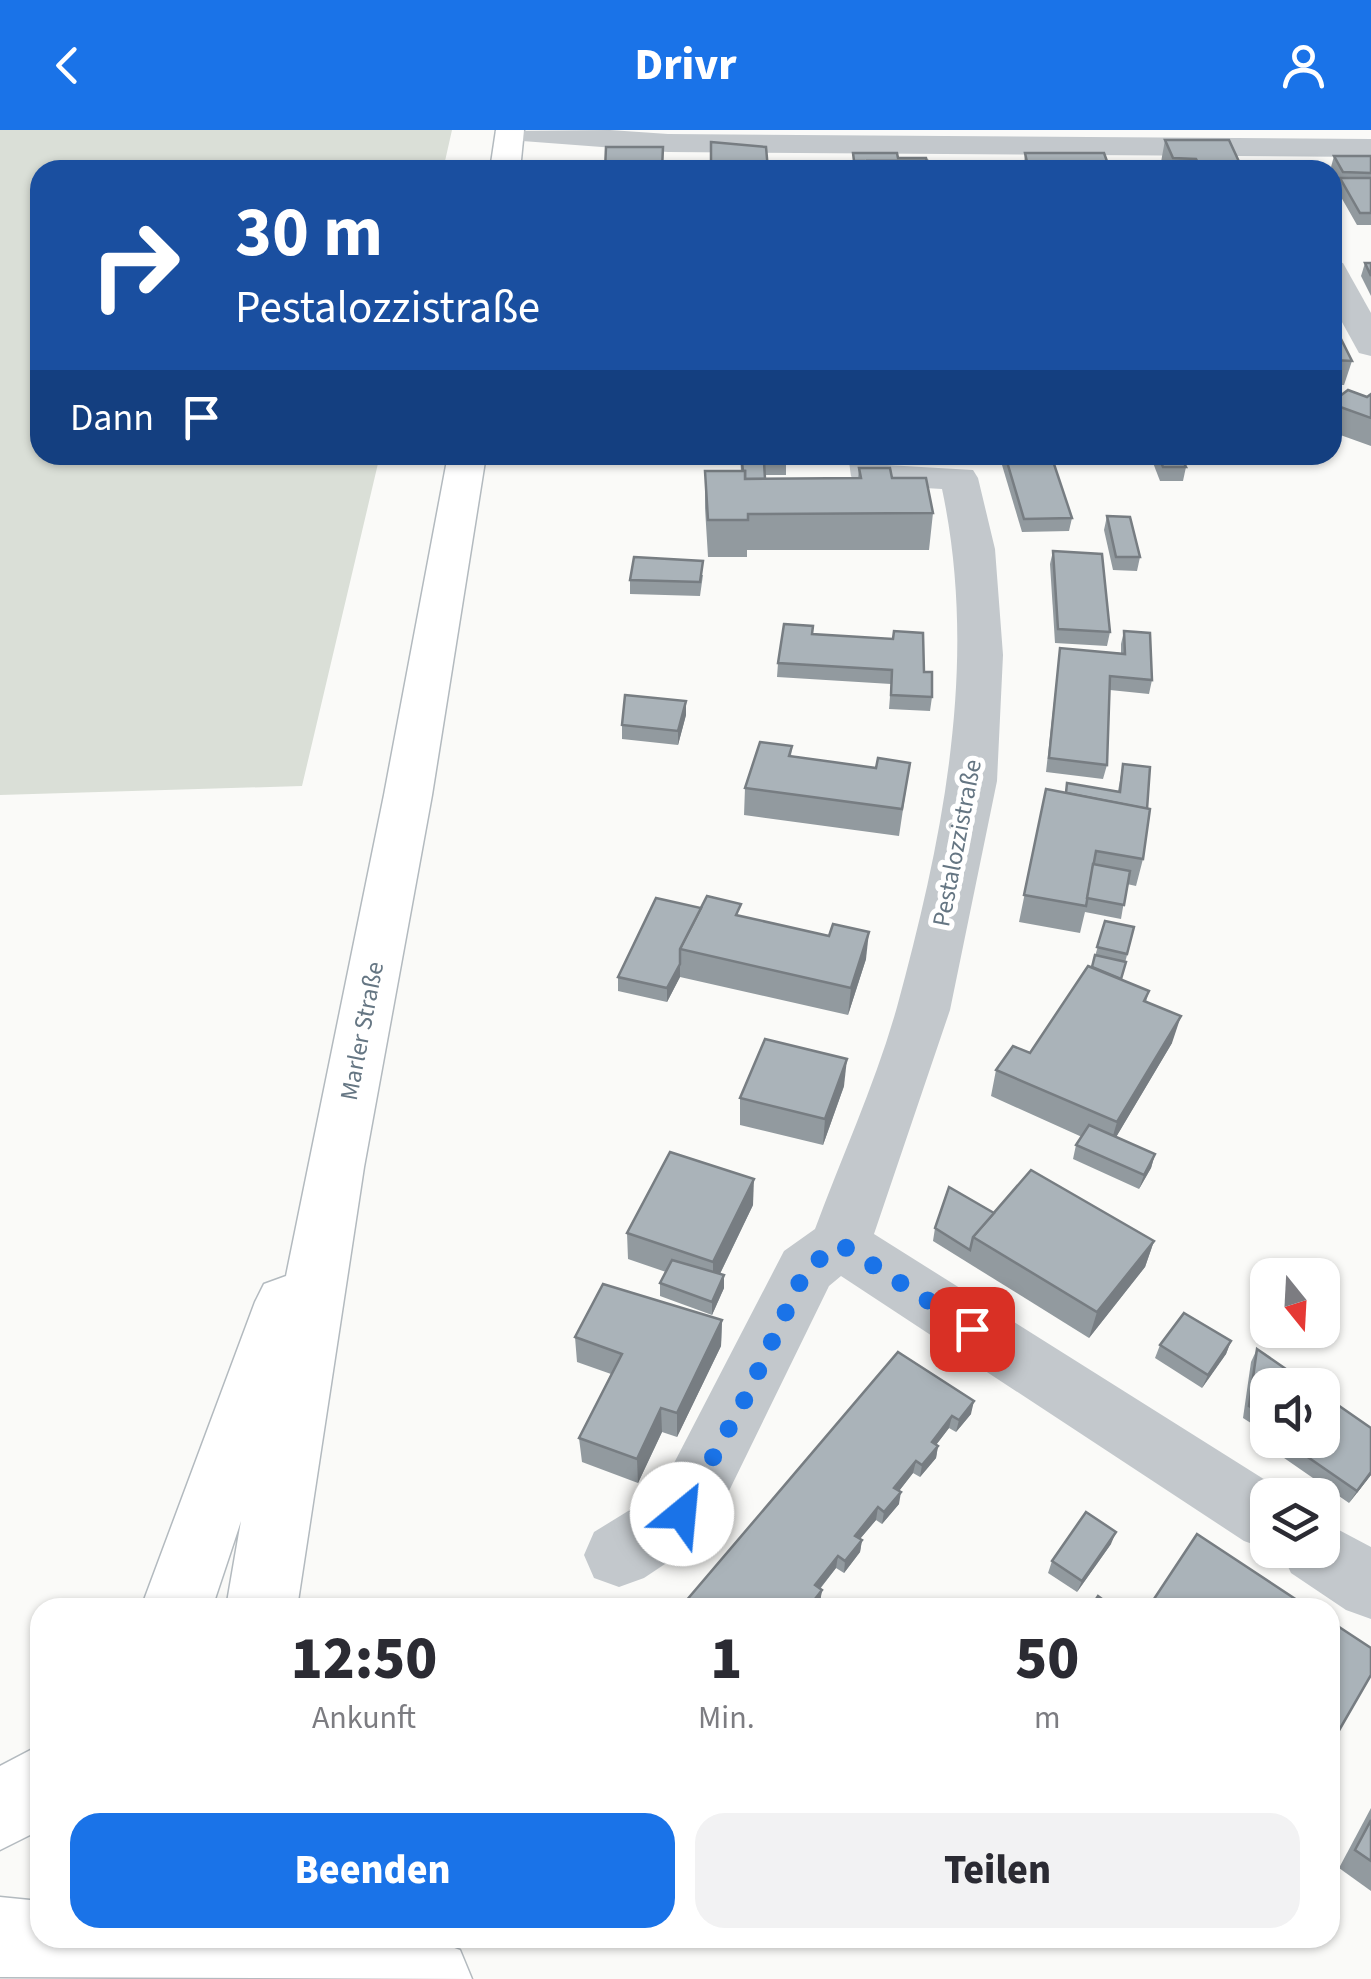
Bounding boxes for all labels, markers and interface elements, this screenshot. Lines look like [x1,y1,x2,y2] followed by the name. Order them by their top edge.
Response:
[634,33,737,97] text: Drivr
[40,38,95,93] icon: back
[1276,38,1331,93] icon: person
[235,183,383,283] text: 30 m
[70,200,200,330] icon: right
[235,276,540,340] text: Pestalozzistraße
[174,390,229,445] icon: arrive
[70,391,154,445] text: Dann
[923,756,991,930] street label: Pestalozzistraße
[331,959,393,1103] street label: Marler Straße
[1250,1258,1340,1348] north arrow
[1250,1258,1340,1568] map controls
[930,1287,1015,1372] pin
[945,1302,1000,1357] icon: arrive
[1250,1368,1340,1458] button: sound
[630,1462,734,1566] position arrow
[1250,1478,1340,1568] button: layers
[291,1617,437,1702] text: 12:50
[710,1617,742,1702] text: 1
[1015,1617,1079,1702] text: 50
[312,1695,416,1741] text: Ankunft
[698,1695,755,1741] text: Min.
[1034,1695,1061,1741] text: m
[70,1813,675,1928] button: Beenden
[695,1813,1300,1928] button: Teilen

